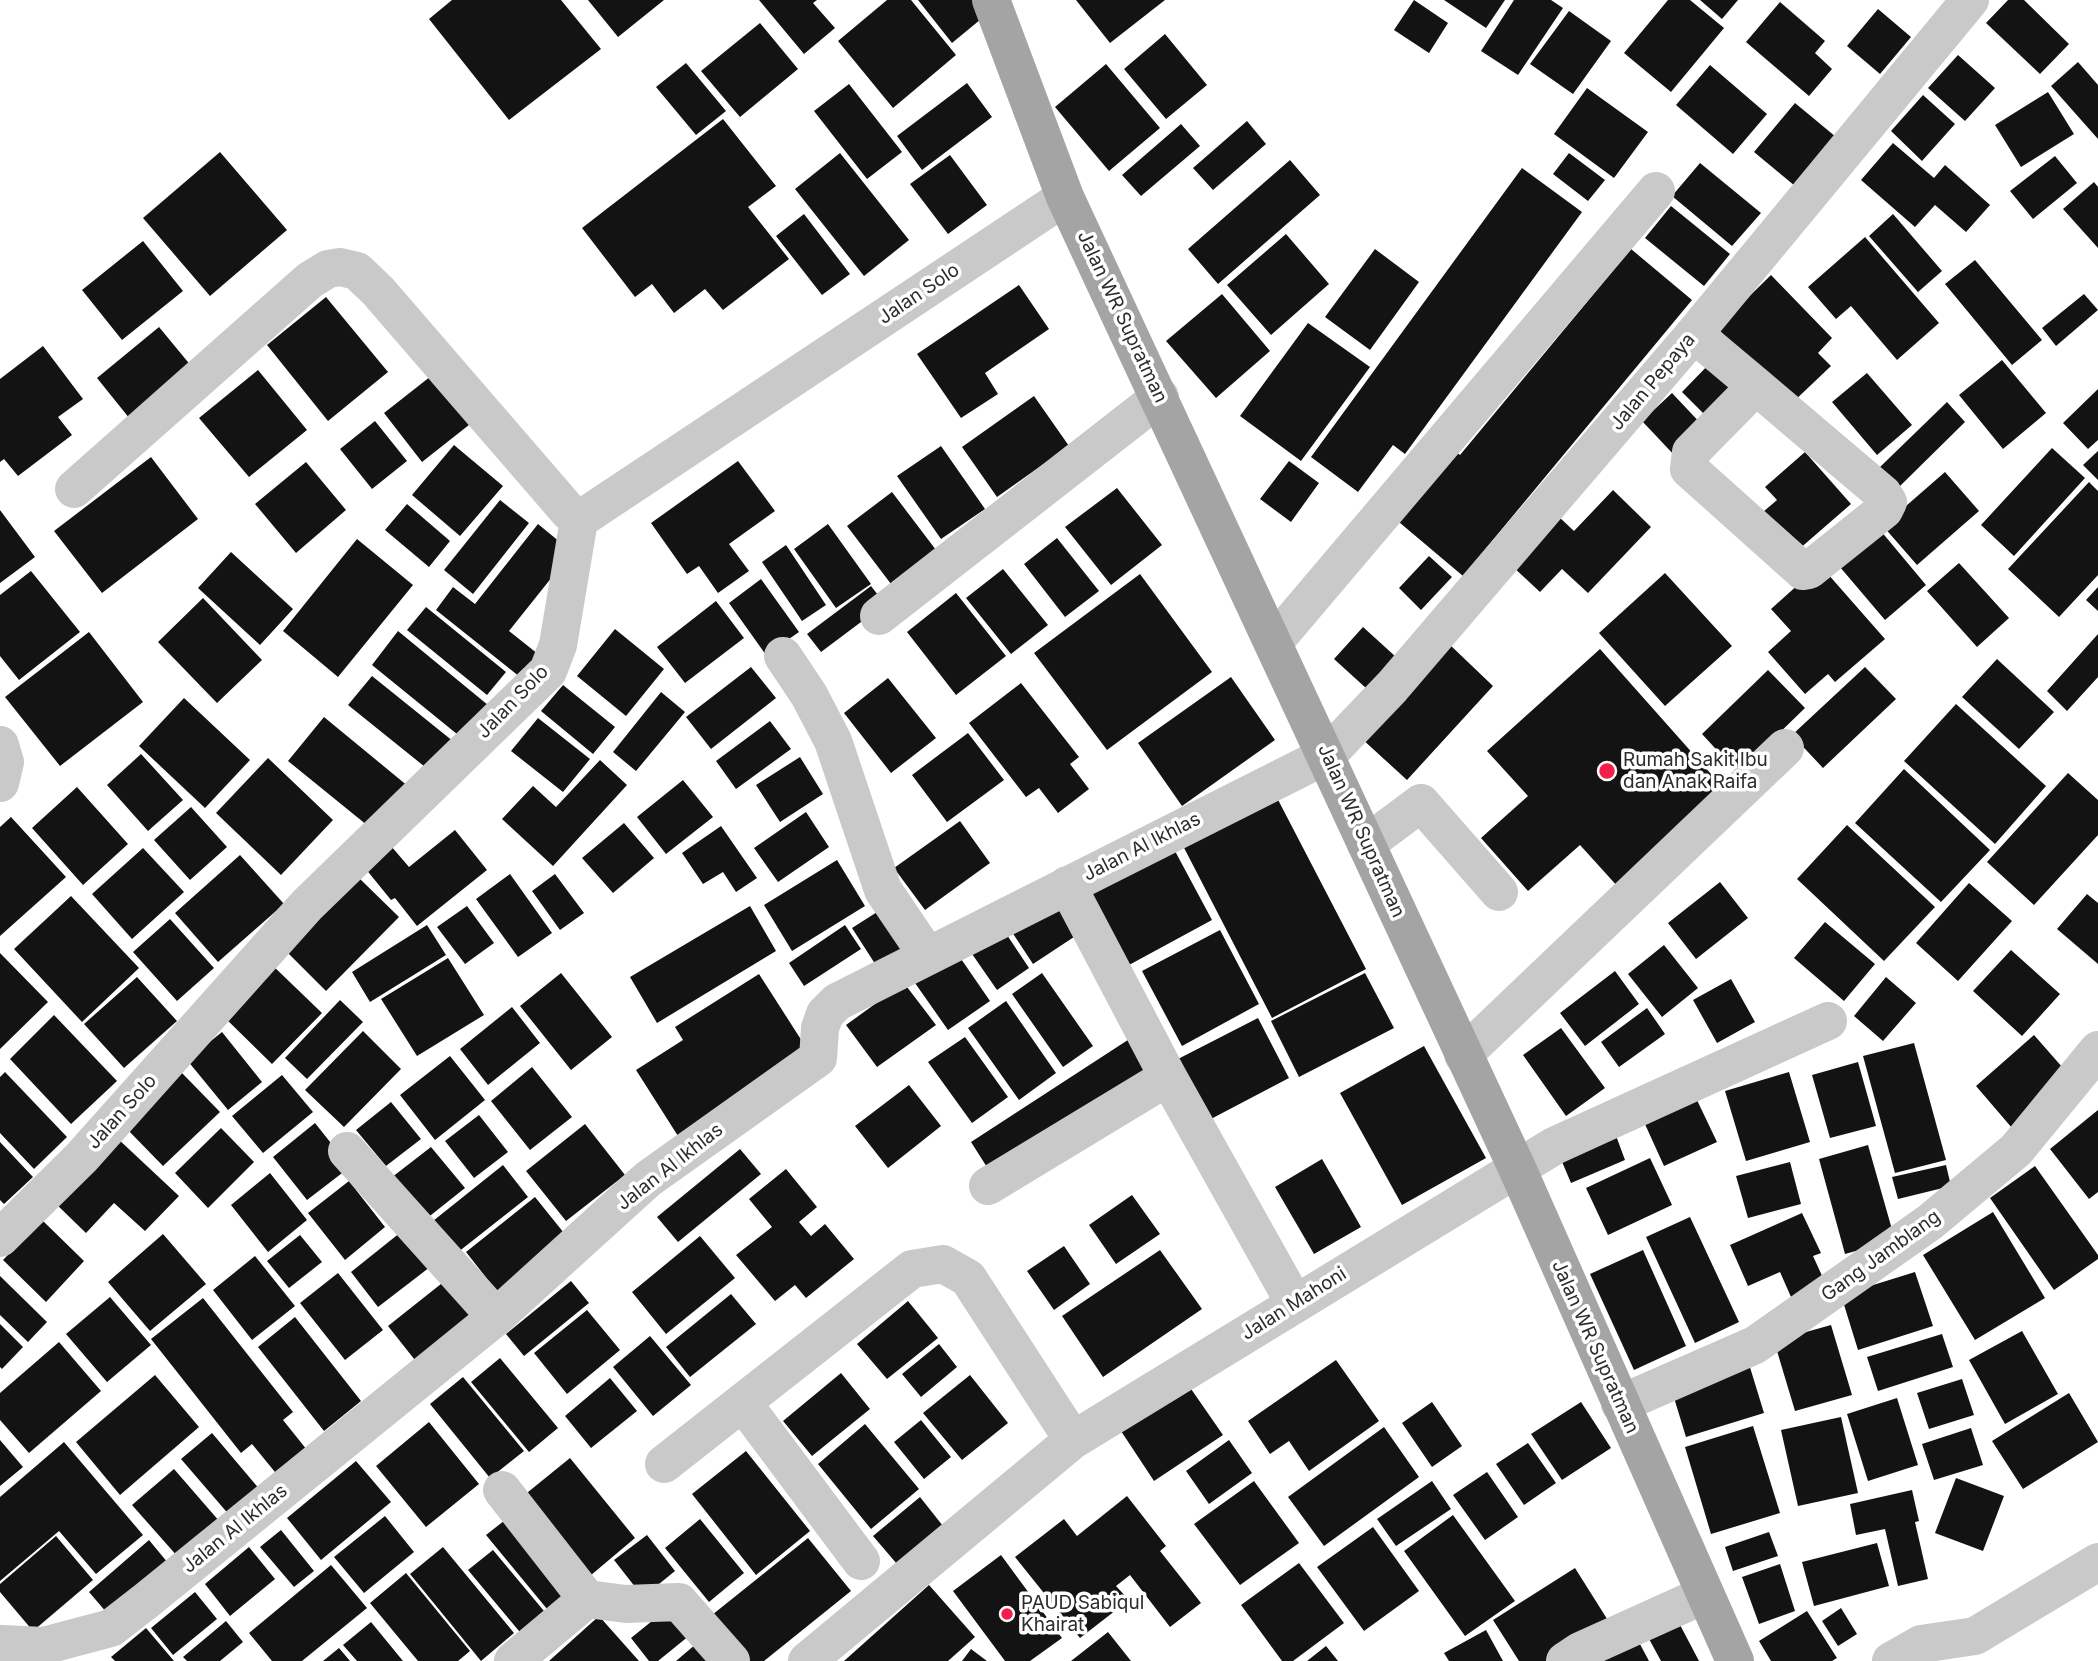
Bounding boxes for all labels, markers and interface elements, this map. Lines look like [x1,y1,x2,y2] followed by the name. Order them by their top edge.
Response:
[1072,227,1172,407] street label: Jalan WR Supratman
[874,259,964,329] street label: Jalan Solo
[1606,329,1700,435] street label: Jalan Pepaya
[473,661,553,743] street label: Jalan Solo
[1312,741,1410,921] street label: Jalan WR Supratman
[1623,749,1768,793] place label: Rumah Sakit Ibu dan Anak Raifa
[1597,761,1617,781] marker: Rumah Sakit Ibu dan Anak Raifa
[1080,808,1204,886] street label: Jalan Al Ikhlas
[82,1070,162,1154] street label: Jalan Solo
[612,1118,728,1216] street label: Jalan Al Ikhlas
[1817,1205,1945,1307] street label: Gang Jamblang
[1546,1257,1644,1437] street label: Jalan WR Supratman
[1237,1263,1351,1345] street label: Jalan Mahoni
[178,1480,292,1578] street label: Jalan Al Ikhlas
[1021,1592,1144,1636] place label: PAUD Sabiqul Khairat
[999,1606,1015,1622] marker: PAUD Sabiqul Khairat

